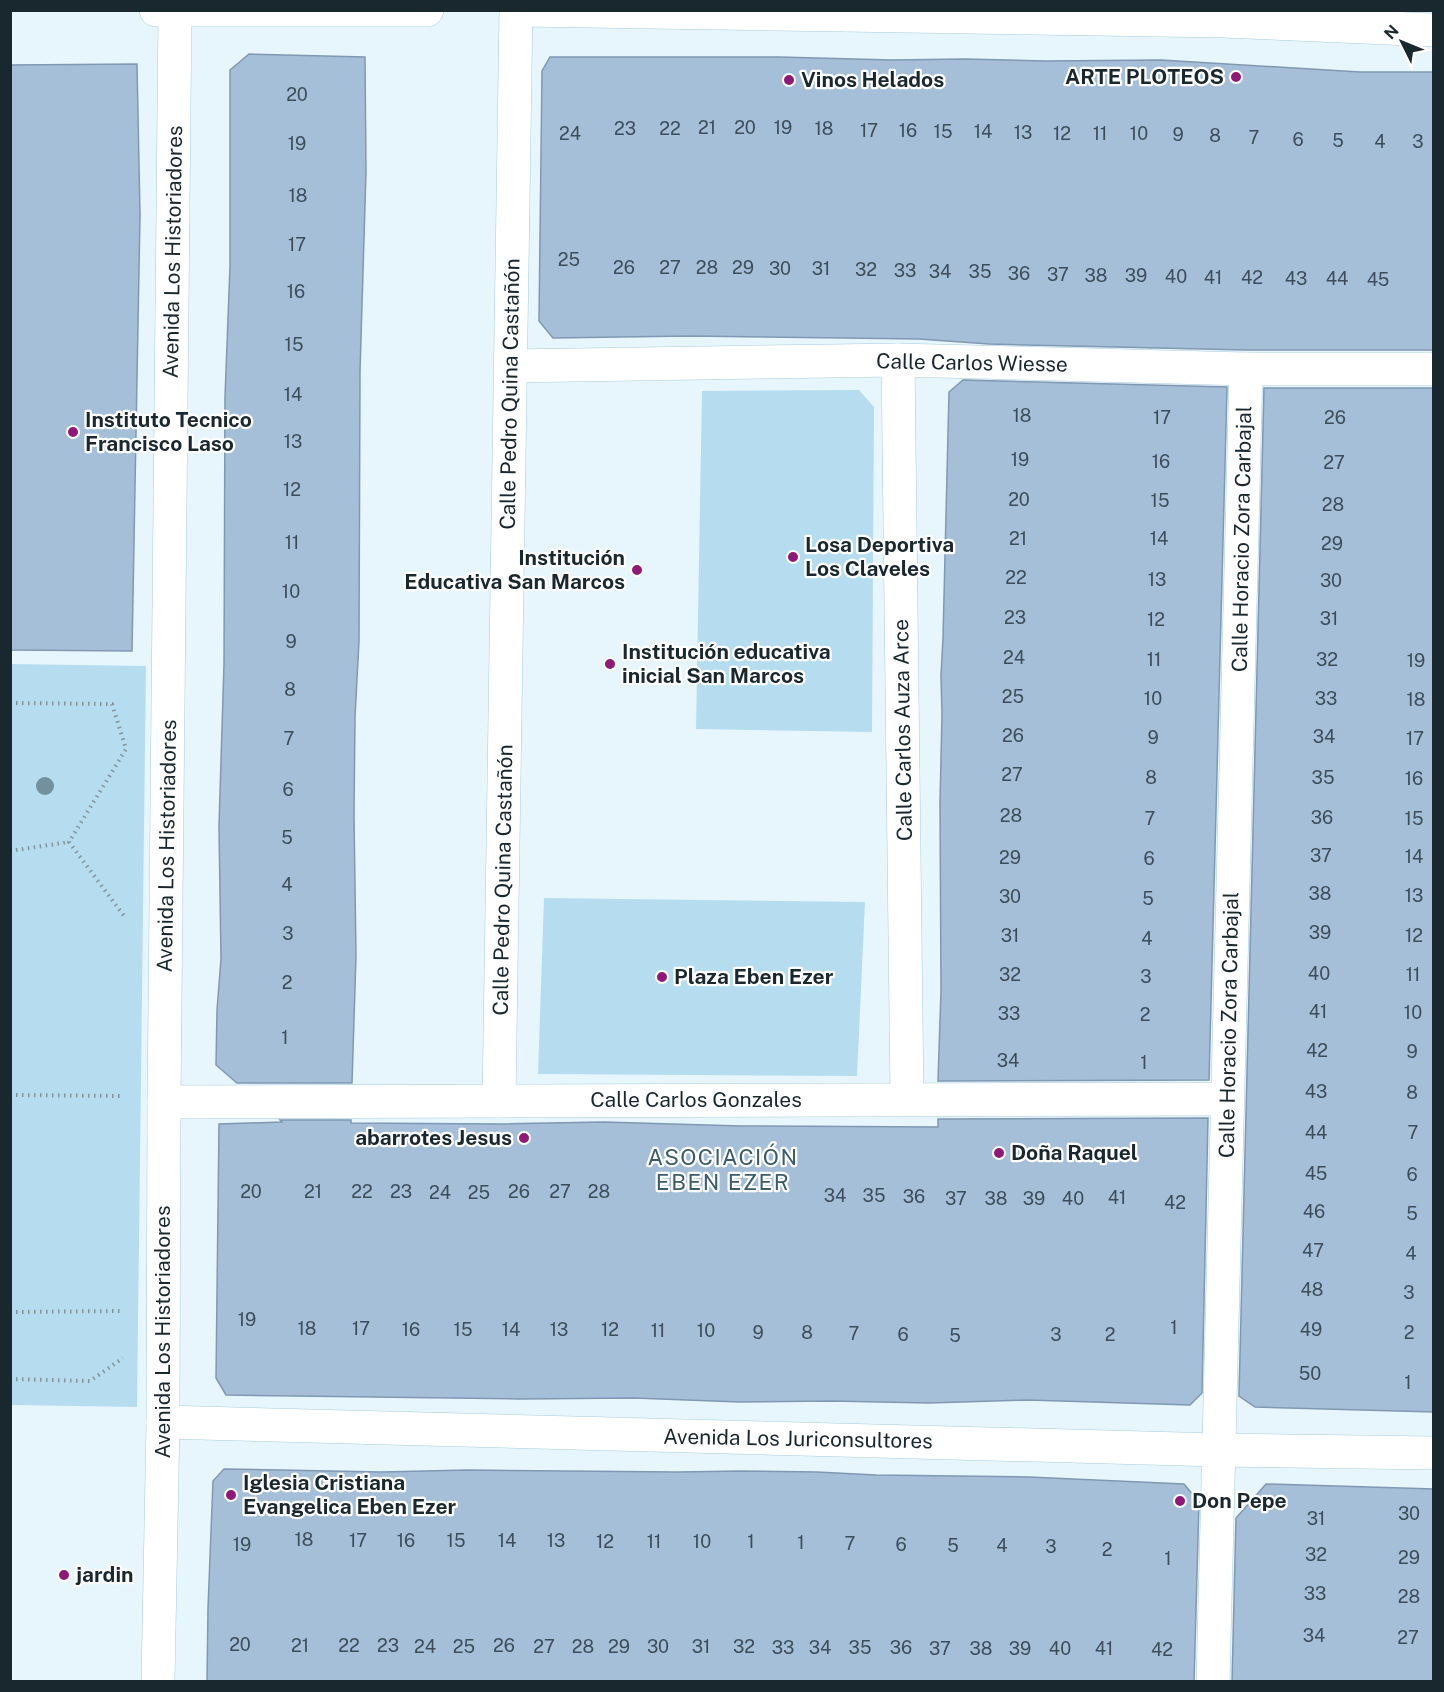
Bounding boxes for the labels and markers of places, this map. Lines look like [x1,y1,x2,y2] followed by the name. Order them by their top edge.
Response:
[1065,64,1224,89] place label: ARTE PLOTEOS
[801,67,944,92] place label: Vinos Helados
[1229,70,1243,84] marker: ARTE PLOTEOS
[782,73,796,87] marker: Vinos Helados
[85,407,252,456] place label: Instituto Tecnico Francisco Laso
[66,425,80,439] marker: Instituto Tecnico Francisco Laso
[805,532,954,581] place label: Losa Deportiva Los Claveles
[404,545,625,594] place label: Institución Educativa San Marcos
[786,550,800,564] marker: Losa Deportiva Los Claveles
[630,563,644,577] marker: Institución Educativa San Marcos
[622,639,831,688] place label: Institución educativa inicial San Marcos
[603,657,617,671] marker: Institución educativa inicial San Marcos
[674,964,834,989] place label: Plaza Eben Ezer
[655,970,669,984] marker: Plaza Eben Ezer
[355,1125,512,1150] place label: abarrotes Jesus
[517,1131,531,1145] marker: abarrotes Jesus
[1011,1140,1138,1165] place label: Doña Raquel
[992,1146,1006,1160] marker: Doña Raquel
[243,1470,457,1519] place label: Iglesia Cristiana Evangelica Eben Ezer
[224,1488,238,1502] marker: Iglesia Cristiana Evangelica Eben Ezer
[1192,1488,1287,1513] place label: Don Pepe
[1173,1494,1187,1508] marker: Don Pepe
[75,1562,134,1587] place label: jardin
[57,1568,71,1582] marker: jardin

